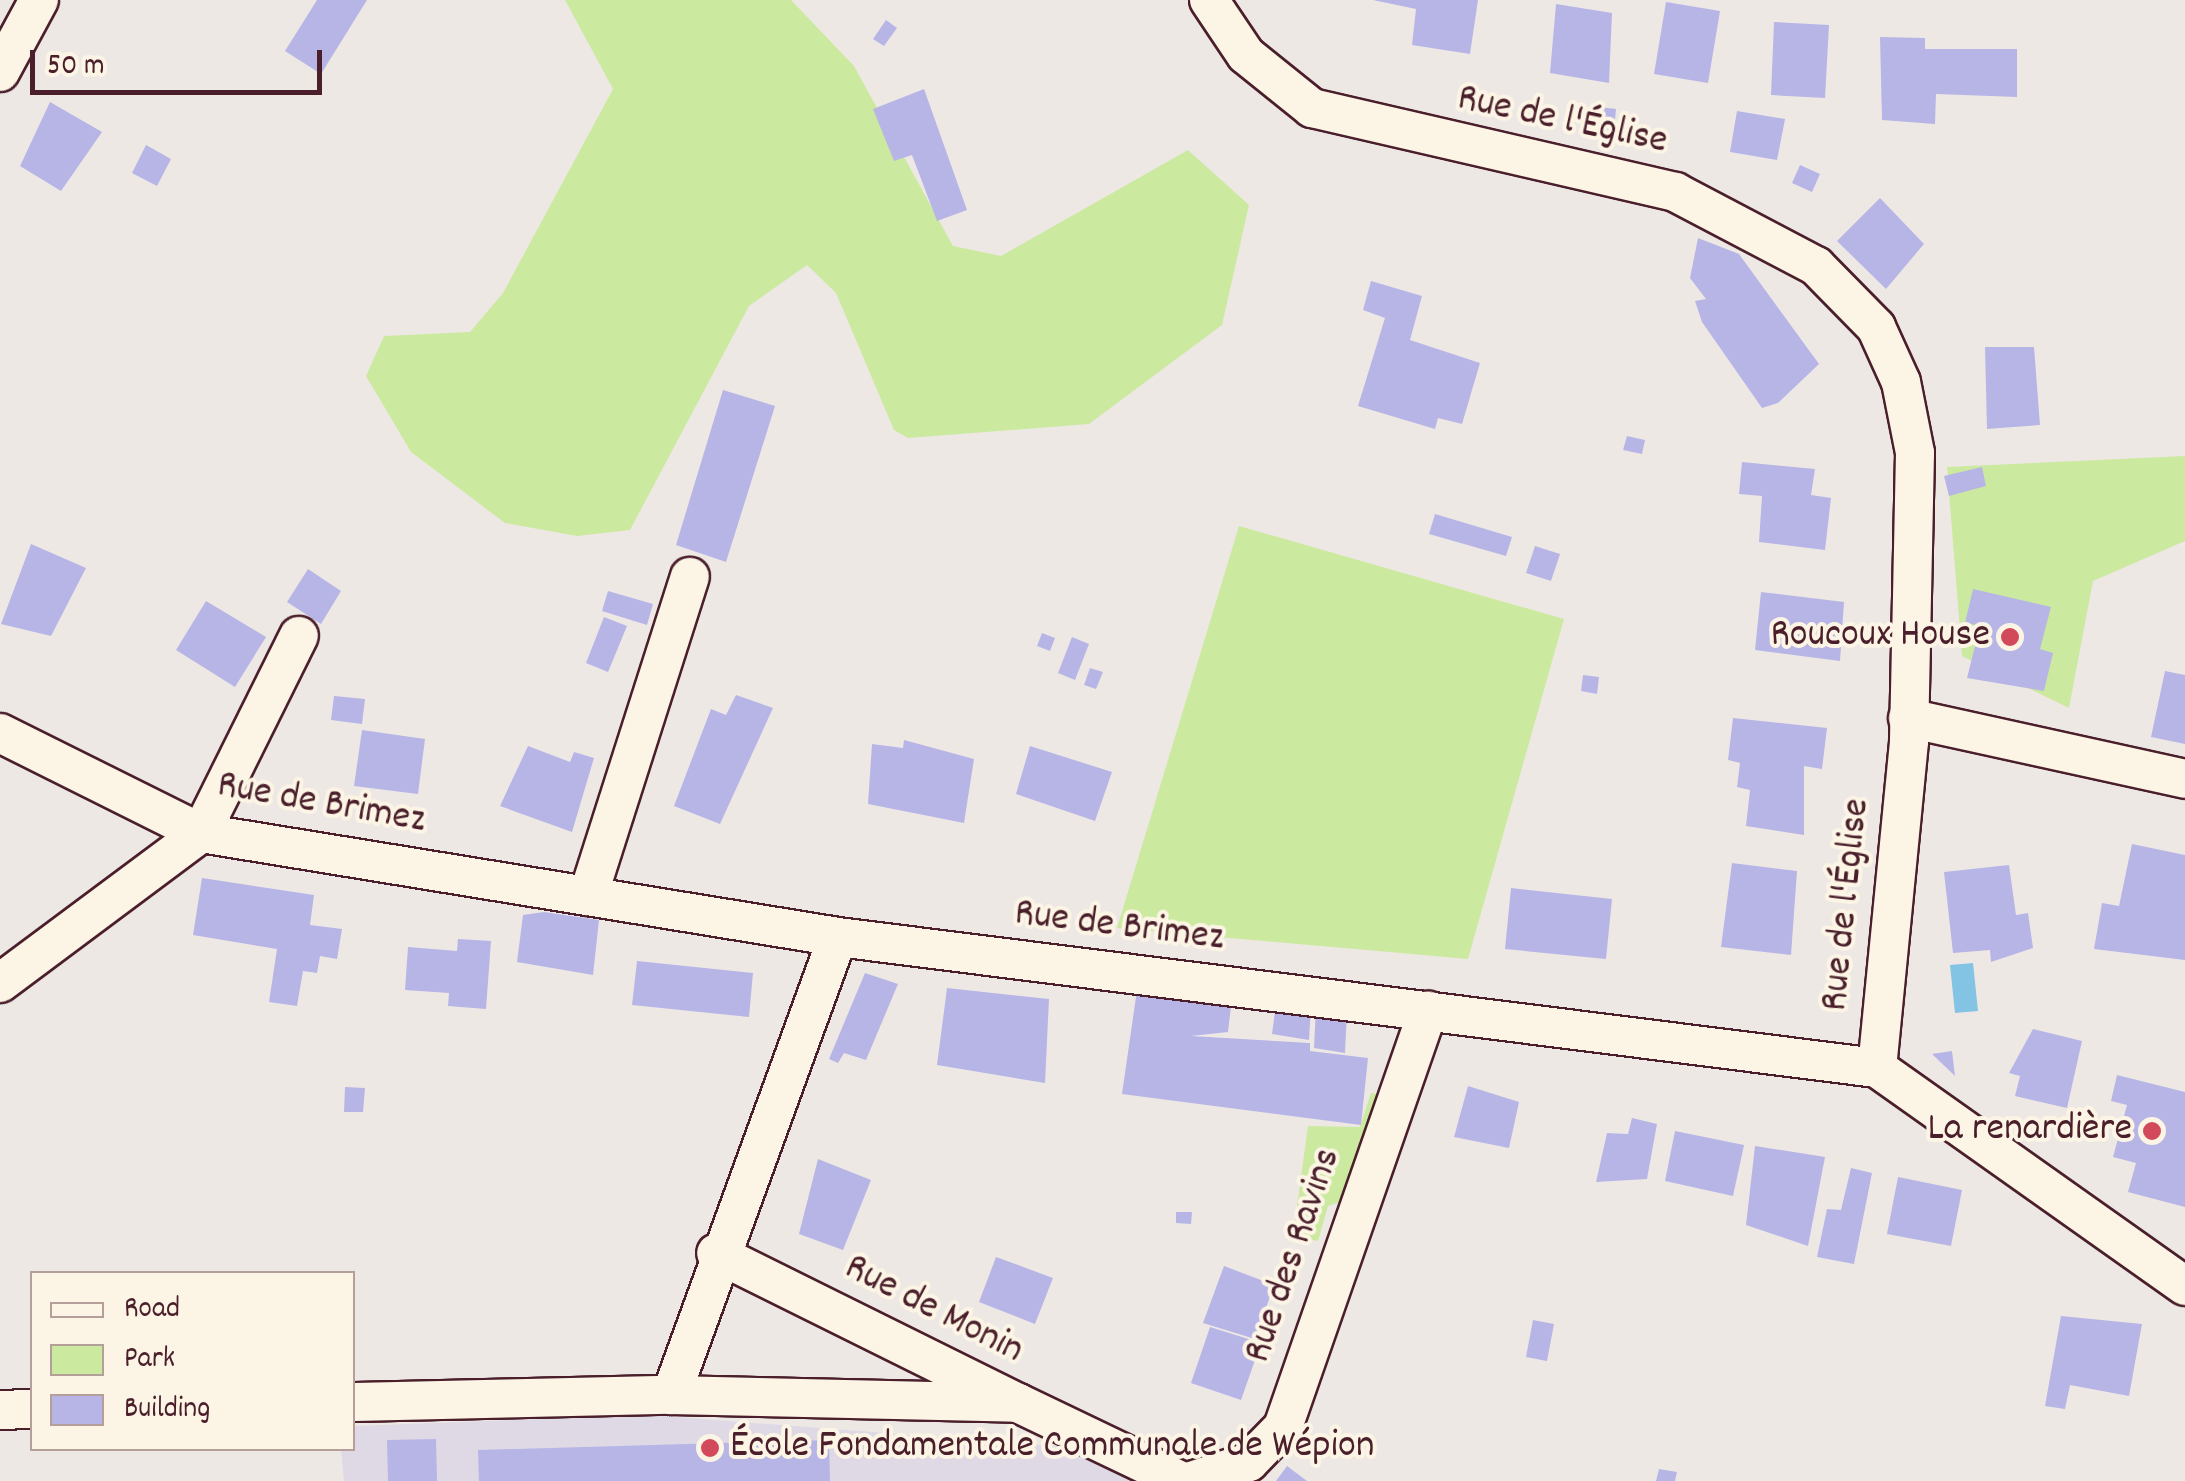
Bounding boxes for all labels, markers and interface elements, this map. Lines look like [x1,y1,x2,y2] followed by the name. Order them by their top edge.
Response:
[35,30,328,92] scale bar
[47,46,105,89] text: 50 m
[1453,76,1671,168] street label: Rue de l'Église
[1770,613,1990,661] place label: Roucoux House
[1999,626,2021,648] marker: Roucoux House
[213,763,429,847] street label: Rue de Brimez
[1813,796,1883,1014] street label: Rue de l'Église
[1012,891,1226,965] street label: Rue de Brimez
[1927,1107,2132,1155] place label: La renardière
[2141,1120,2163,1142] marker: La renardière
[1236,1143,1354,1369] street label: Rue des Ravins
[835,1245,1031,1377] street label: Rue de Monin
[30,1271,355,1451] legend
[124,1289,180,1332] text: Road
[124,1339,175,1382] text: Park
[124,1389,210,1432] text: Building
[730,1424,1374,1472] place label: École Fondamentale Communale de Wépion
[699,1437,721,1459] marker: École Fondamentale Communale de Wépion

